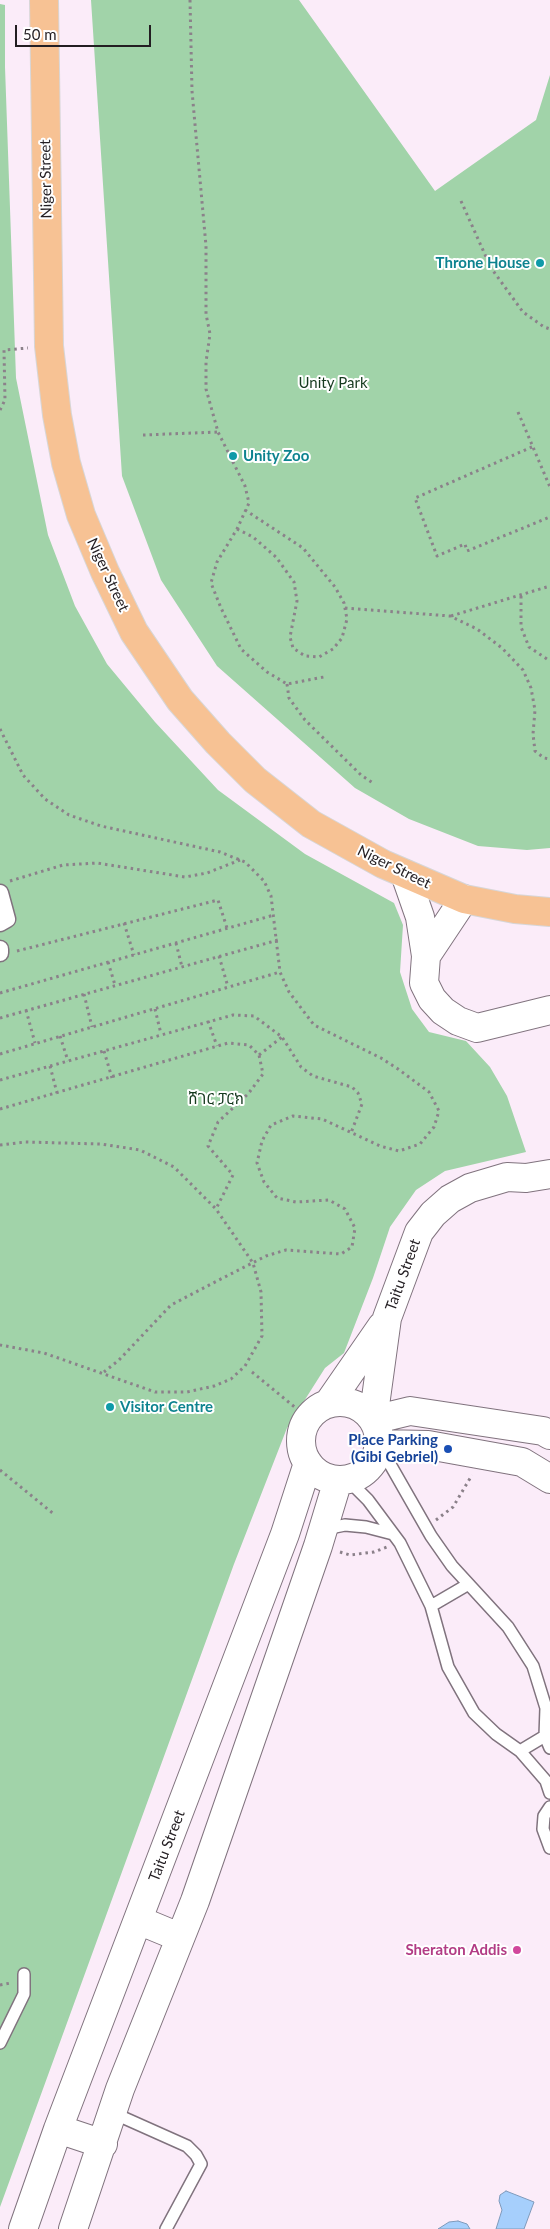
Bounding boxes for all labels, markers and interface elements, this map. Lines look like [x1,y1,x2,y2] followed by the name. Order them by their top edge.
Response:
[18,15,154,47] scale bar
[23,25,57,43] text: 50 m
[36,139,56,219] street label: Niger Street
[436,254,530,272] place label: Throne House
[534,257,546,269] marker: Throne House
[298,374,368,392] park label: Unity Park
[243,447,309,465] place label: Unity Zoo
[227,450,239,462] marker: Unity Zoo
[83,535,133,615] street label: Niger Street
[354,842,434,892] street label: Niger Street
[188,1090,244,1108] park label: ሸገር ፓርክ
[382,1237,424,1313] street label: Taitu Street
[120,1398,213,1416] place label: Visitor Centre
[104,1401,116,1413] marker: Visitor Centre
[348,1431,438,1466] place label: Place Parking (Gibi Gebriel)
[442,1443,454,1455] marker: Place Parking (Gibi Gebriel)
[145,1808,189,1884] street label: Taitu Street
[405,1941,507,1959] place label: Sheraton Addis
[511,1944,523,1956] marker: Sheraton Addis

